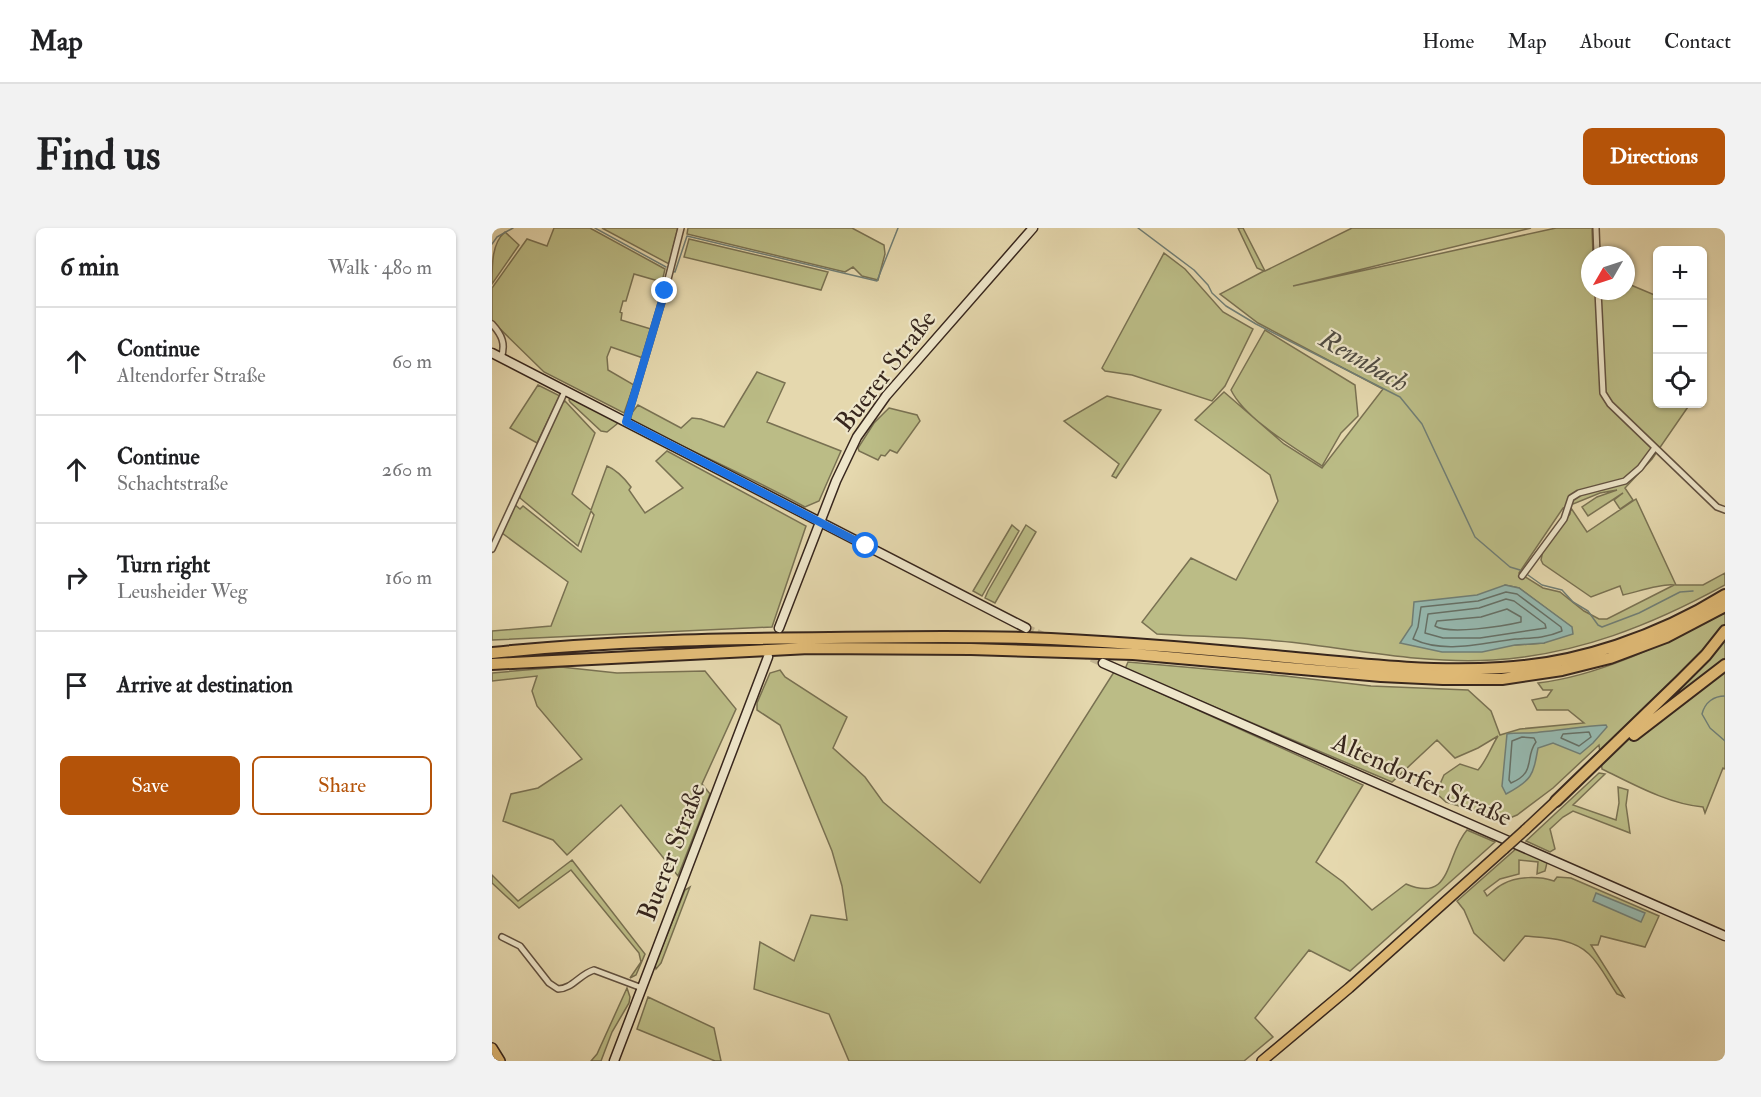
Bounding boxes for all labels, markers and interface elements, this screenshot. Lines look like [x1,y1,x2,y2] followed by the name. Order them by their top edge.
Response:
[30,24,83,59] text: Map
[1422,28,1474,55] text: Home
[1507,28,1547,55] text: Map
[1580,28,1631,55] text: About
[1664,28,1731,55] text: Contact
[1583,128,1725,185] button: Directions
[36,130,160,182] text: Find us
[1581,246,1635,300] north arrow
[1653,246,1707,408] map controls
[1653,246,1707,300] button: +
[60,251,119,283] text: 6 min
[328,255,432,280] text: Walk · 480 m
[651,277,677,303] route end
[1653,300,1707,354] button: −
[829,304,943,438] street label: Buerer Straße
[1313,322,1415,400] water label: Rennbach
[117,335,200,363] text: Continue
[60,345,93,378] icon: ahead
[392,349,432,374] text: 60 m
[1653,354,1707,408] button: locate
[117,363,266,388] text: Altendorfer Straße
[117,443,200,471] text: Continue
[60,453,93,486] icon: ahead
[382,457,432,482] text: 260 m
[117,471,228,496] text: Schachtstraße
[852,532,878,558] route start
[117,551,210,579] text: Turn right
[60,561,93,594] icon: right
[385,565,432,590] text: 160 m
[117,579,248,604] text: Leusheider Weg
[60,669,93,702] icon: arrive
[117,671,293,699] text: Arrive at destination
[1326,726,1517,834] street label: Altendorfer Straße
[60,756,240,815] button: Save
[252,756,432,815] button: Share
[631,778,713,925] street label: Buerer Straße

